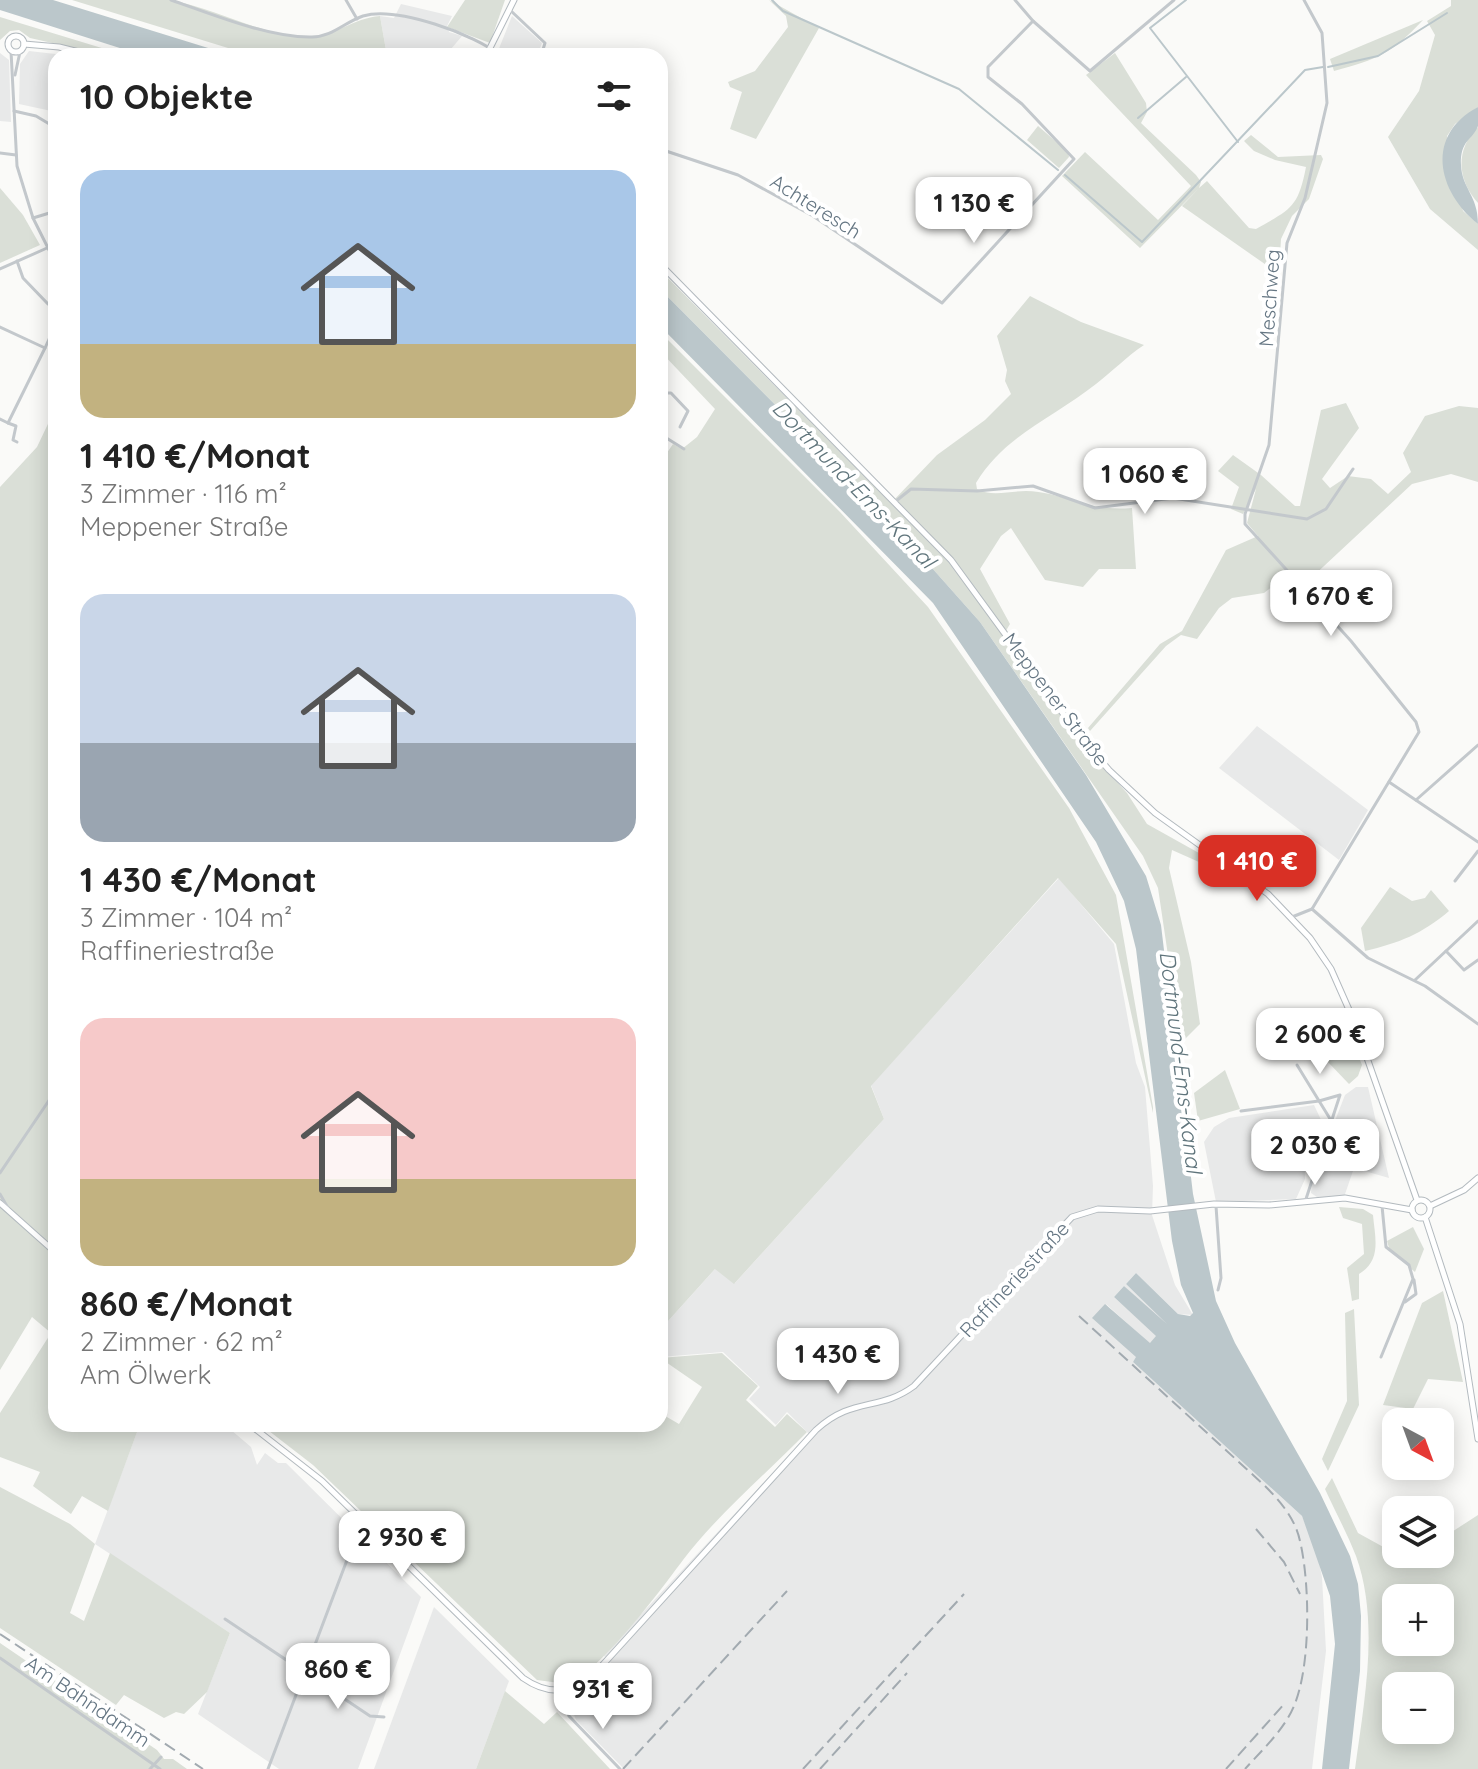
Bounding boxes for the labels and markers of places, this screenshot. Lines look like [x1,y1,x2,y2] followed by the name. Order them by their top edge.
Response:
[900,177,1048,245] pin: 1 130 €
[1071,448,1219,516] pin: 1 060 €
[1257,570,1405,638] pin: 1 670 €
[1183,835,1331,903] pin: 1 410 €
[1246,1008,1394,1076] pin: 2 600 €
[1241,1119,1389,1187] pin: 2 030 €
[764,1328,912,1396] pin: 1 430 €
[328,1511,476,1579] pin: 2 930 €
[282,1643,394,1711] pin: 860 €
[547,1663,659,1731] pin: 931 €

